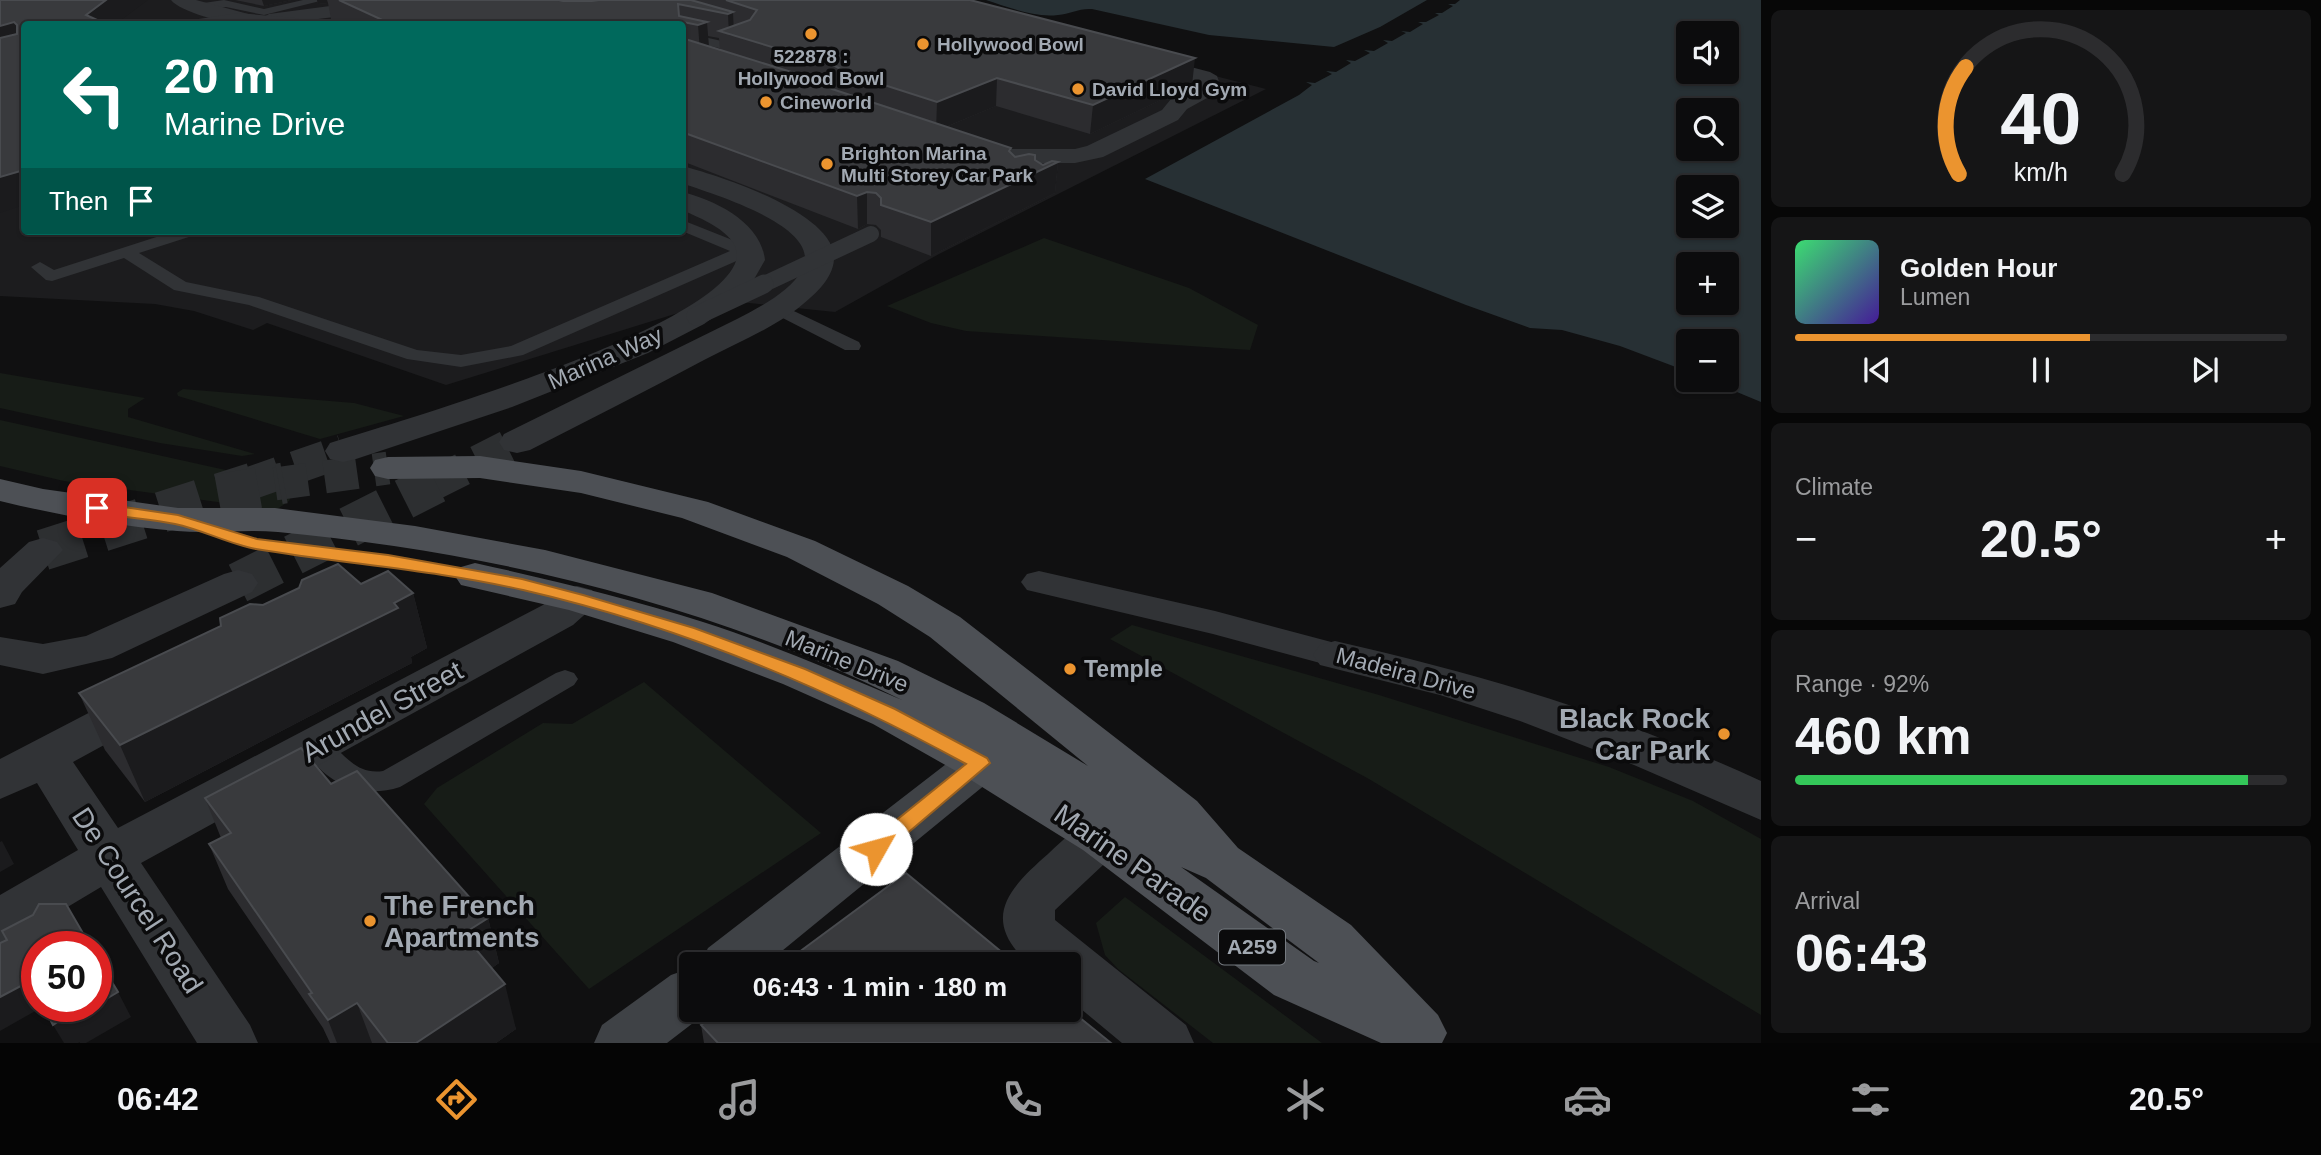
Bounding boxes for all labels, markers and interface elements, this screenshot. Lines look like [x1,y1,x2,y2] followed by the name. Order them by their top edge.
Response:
[1676,21,1739,392] map controls
[1676,21,1739,84] button: sound
[803,26,819,42] marker: 522878 : Hollywood Bowl
[937,34,1084,55] place label: Hollywood Bowl
[915,36,931,52] marker: Hollywood Bowl
[738,46,884,89] place label: 522878 : Hollywood Bowl
[49,49,140,140] icon: left
[164,49,276,103] text: 20 m
[1092,79,1247,100] place label: David Lloyd Gym
[2001,79,2081,160] text: 40
[1070,81,1086,97] marker: David Lloyd Gym
[780,92,872,113] place label: Cineworld
[758,94,774,110] marker: Cineworld
[1676,98,1739,161] button: search
[164,106,345,142] text: Marine Drive
[841,143,1034,186] place label: Brighton Marina Multi Storey Car Park
[819,156,835,172] marker: Brighton Marina Multi Storey Car Park
[2014,158,2068,186] text: km/h
[1676,175,1739,238] button: layers
[122,182,160,220] icon: arrive
[49,186,108,216] text: Then
[1676,252,1739,315] button: +
[1900,253,2057,283] text: Golden Hour
[1900,284,1970,310] text: Lumen
[544,321,666,395] street label: Marina Way
[1676,329,1739,392] button: −
[1858,351,1896,389] icon: previous
[2022,351,2060,389] icon: pause
[2186,351,2224,389] icon: next
[1795,474,1873,500] text: Climate
[67,478,127,538] pin
[78,489,116,527] icon: arrive
[1980,510,2102,568] text: 20.5°
[1795,518,1817,560] text: −
[2265,518,2287,560] text: +
[782,625,912,697] street label: Marine Drive
[1333,642,1479,704] street label: Madeira Drive
[296,654,468,768] street label: Arundel Street
[1084,656,1163,682] place label: Temple
[1062,661,1078,677] marker: Temple
[1795,671,1929,697] text: Range · 92%
[1559,703,1710,766] place label: Black Rock Car Park
[1795,707,1971,765] text: 460 km
[1716,726,1732,742] marker: Black Rock Car Park
[1049,798,1217,929] street label: Marine Parade
[66,802,209,999] street label: De Courcel Road
[839,812,913,886] position arrow
[1795,888,1860,914] text: Arrival
[384,890,540,953] place label: The French Apartments
[362,913,378,929] marker: The French Apartments
[1795,924,1928,982] text: 06:43
[1219,930,1285,964] road number: A259
[21,931,112,1022] speed limit sign: 50
[753,972,1007,1002] text: 06:43 · 1 min · 180 m
[432,1075,481,1124] icon: directions
[715,1075,764,1124] icon: music
[998,1075,1047,1124] icon: phone
[1281,1075,1330,1124] icon: climate
[1563,1075,1612,1124] icon: car
[1846,1075,1895,1124] icon: filters
[117,1081,199,1117] text: 06:42
[2129,1081,2204,1117] text: 20.5°

